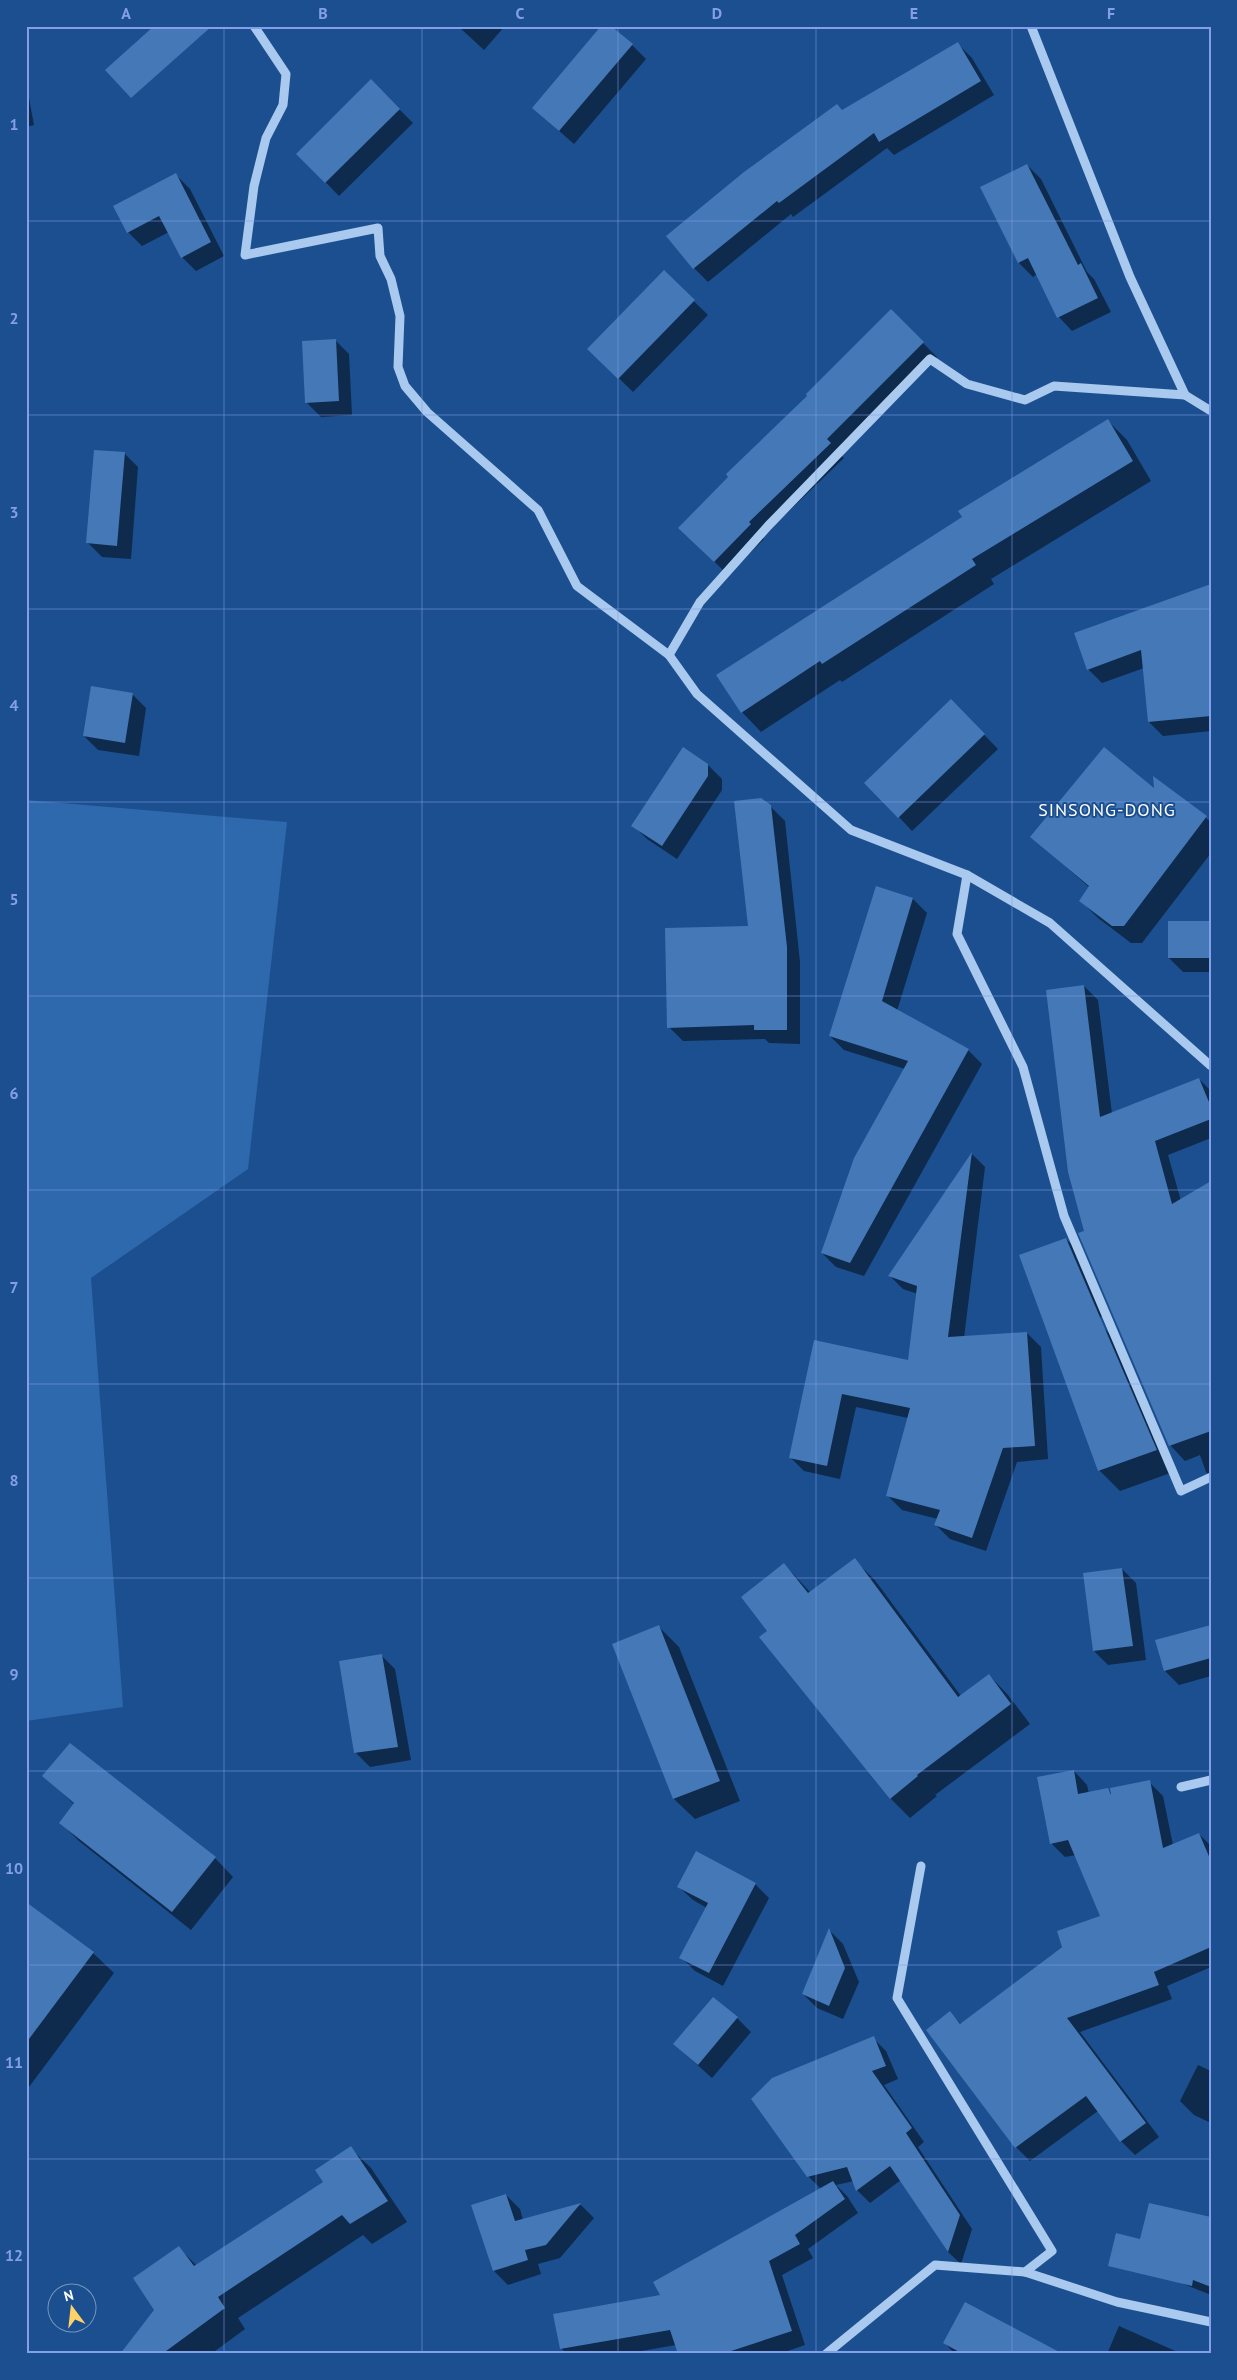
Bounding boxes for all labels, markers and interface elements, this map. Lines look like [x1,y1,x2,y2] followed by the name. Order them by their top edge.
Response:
[121,3,131,23] text: A
[318,3,328,23] text: B
[516,3,525,23] text: C
[712,3,722,23] text: D
[910,3,918,23] text: E
[1107,3,1115,23] text: F
[9,114,19,134] text: 1
[9,308,19,328] text: 2
[9,502,19,522] text: 3
[9,695,19,715] text: 4
[1038,798,1176,821] district label: SINSONG-DONG
[9,889,19,909] text: 5
[9,1083,19,1103] text: 6
[9,1277,19,1297] text: 7
[9,1470,19,1490] text: 8
[9,1664,19,1684] text: 9
[5,1858,23,1878] text: 10
[5,2052,23,2072] text: 11
[5,2245,23,2265] text: 12
[48,2282,98,2332] north arrow
[62,2286,75,2305] text: N

